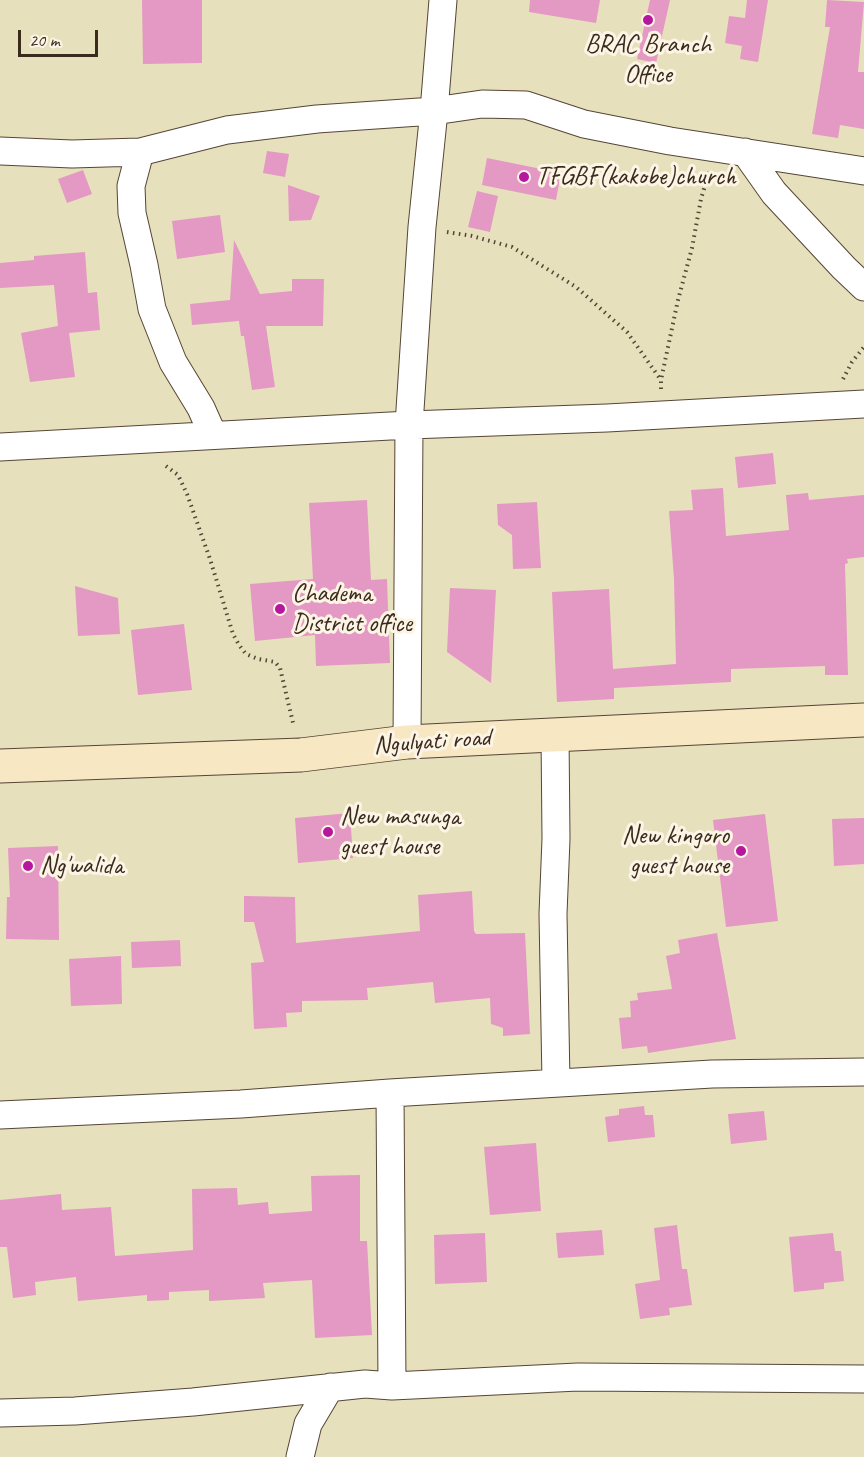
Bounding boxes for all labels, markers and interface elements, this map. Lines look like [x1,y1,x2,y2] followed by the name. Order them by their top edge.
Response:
[641,13,655,27] marker: BRAC Branch Office
[21,18,100,56] scale bar
[29,29,60,51] text: 20 m
[585,29,711,90] place label: BRAC Branch Office
[536,161,736,193] place label: TFGBF(kakobe)church
[517,170,531,184] marker: TFGBF(kakobe)church
[292,578,412,640] place label: Chadema District office
[273,602,287,616] marker: Chadema District office
[372,722,492,762] street label: Ngulyati road
[340,801,460,862] place label: New masunga guest house
[622,820,729,882] place label: New kingoro guest house
[321,825,335,839] marker: New masunga guest house
[734,844,748,858] marker: New kingoro guest house
[40,850,123,882] place label: Ng'walida
[21,859,35,873] marker: Ng'walida

